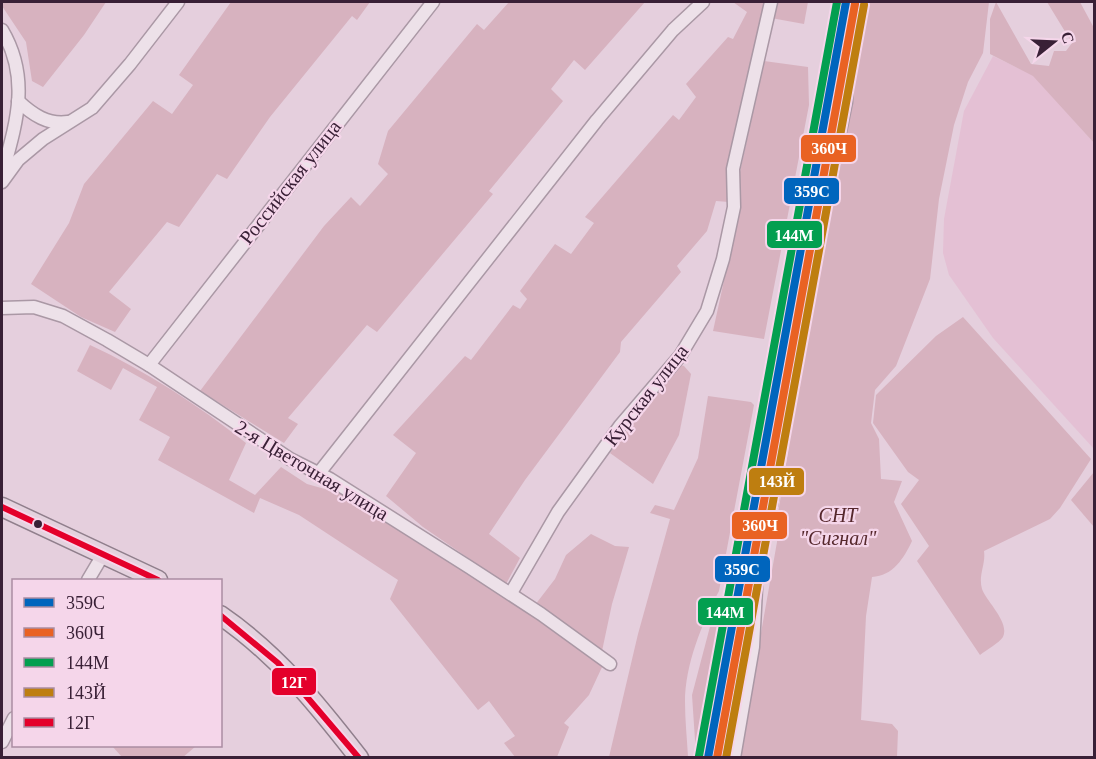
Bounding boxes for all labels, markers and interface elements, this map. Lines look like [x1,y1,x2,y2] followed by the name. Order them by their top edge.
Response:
[1024,12,1084,72] north arrow
[1058,29,1078,46] text: С
[235,116,346,249] street label: Российская улица
[800,134,857,163] line badge: 360Ч
[811,140,847,157] text: 360Ч
[783,177,840,205] line badge: 359С
[794,183,830,200] text: 359С
[766,220,823,249] line badge: 144М
[774,227,814,244] text: 144М
[600,340,693,451] street label: Курская улица
[231,416,393,525] street label: 2-я Цветочная улица
[748,467,805,496] line badge: 143Й
[759,472,796,490] text: 143Й
[800,504,877,549] park label: СНТ "Сигнал"
[731,511,788,540] line badge: 360Ч
[742,517,778,534] text: 360Ч
[32,518,44,530] unlabelled marker
[714,555,771,583] line badge: 359С
[724,561,760,578] text: 359С
[12,579,222,747] legend
[66,593,105,613] text: 359С
[697,597,754,626] line badge: 144М
[705,604,745,621] text: 144М
[66,623,105,643] text: 360Ч
[66,653,109,673] text: 144М
[271,667,317,696] line badge: 12Г
[281,674,307,691] text: 12Г
[66,683,106,703] text: 143Й
[66,713,94,733] text: 12Г

